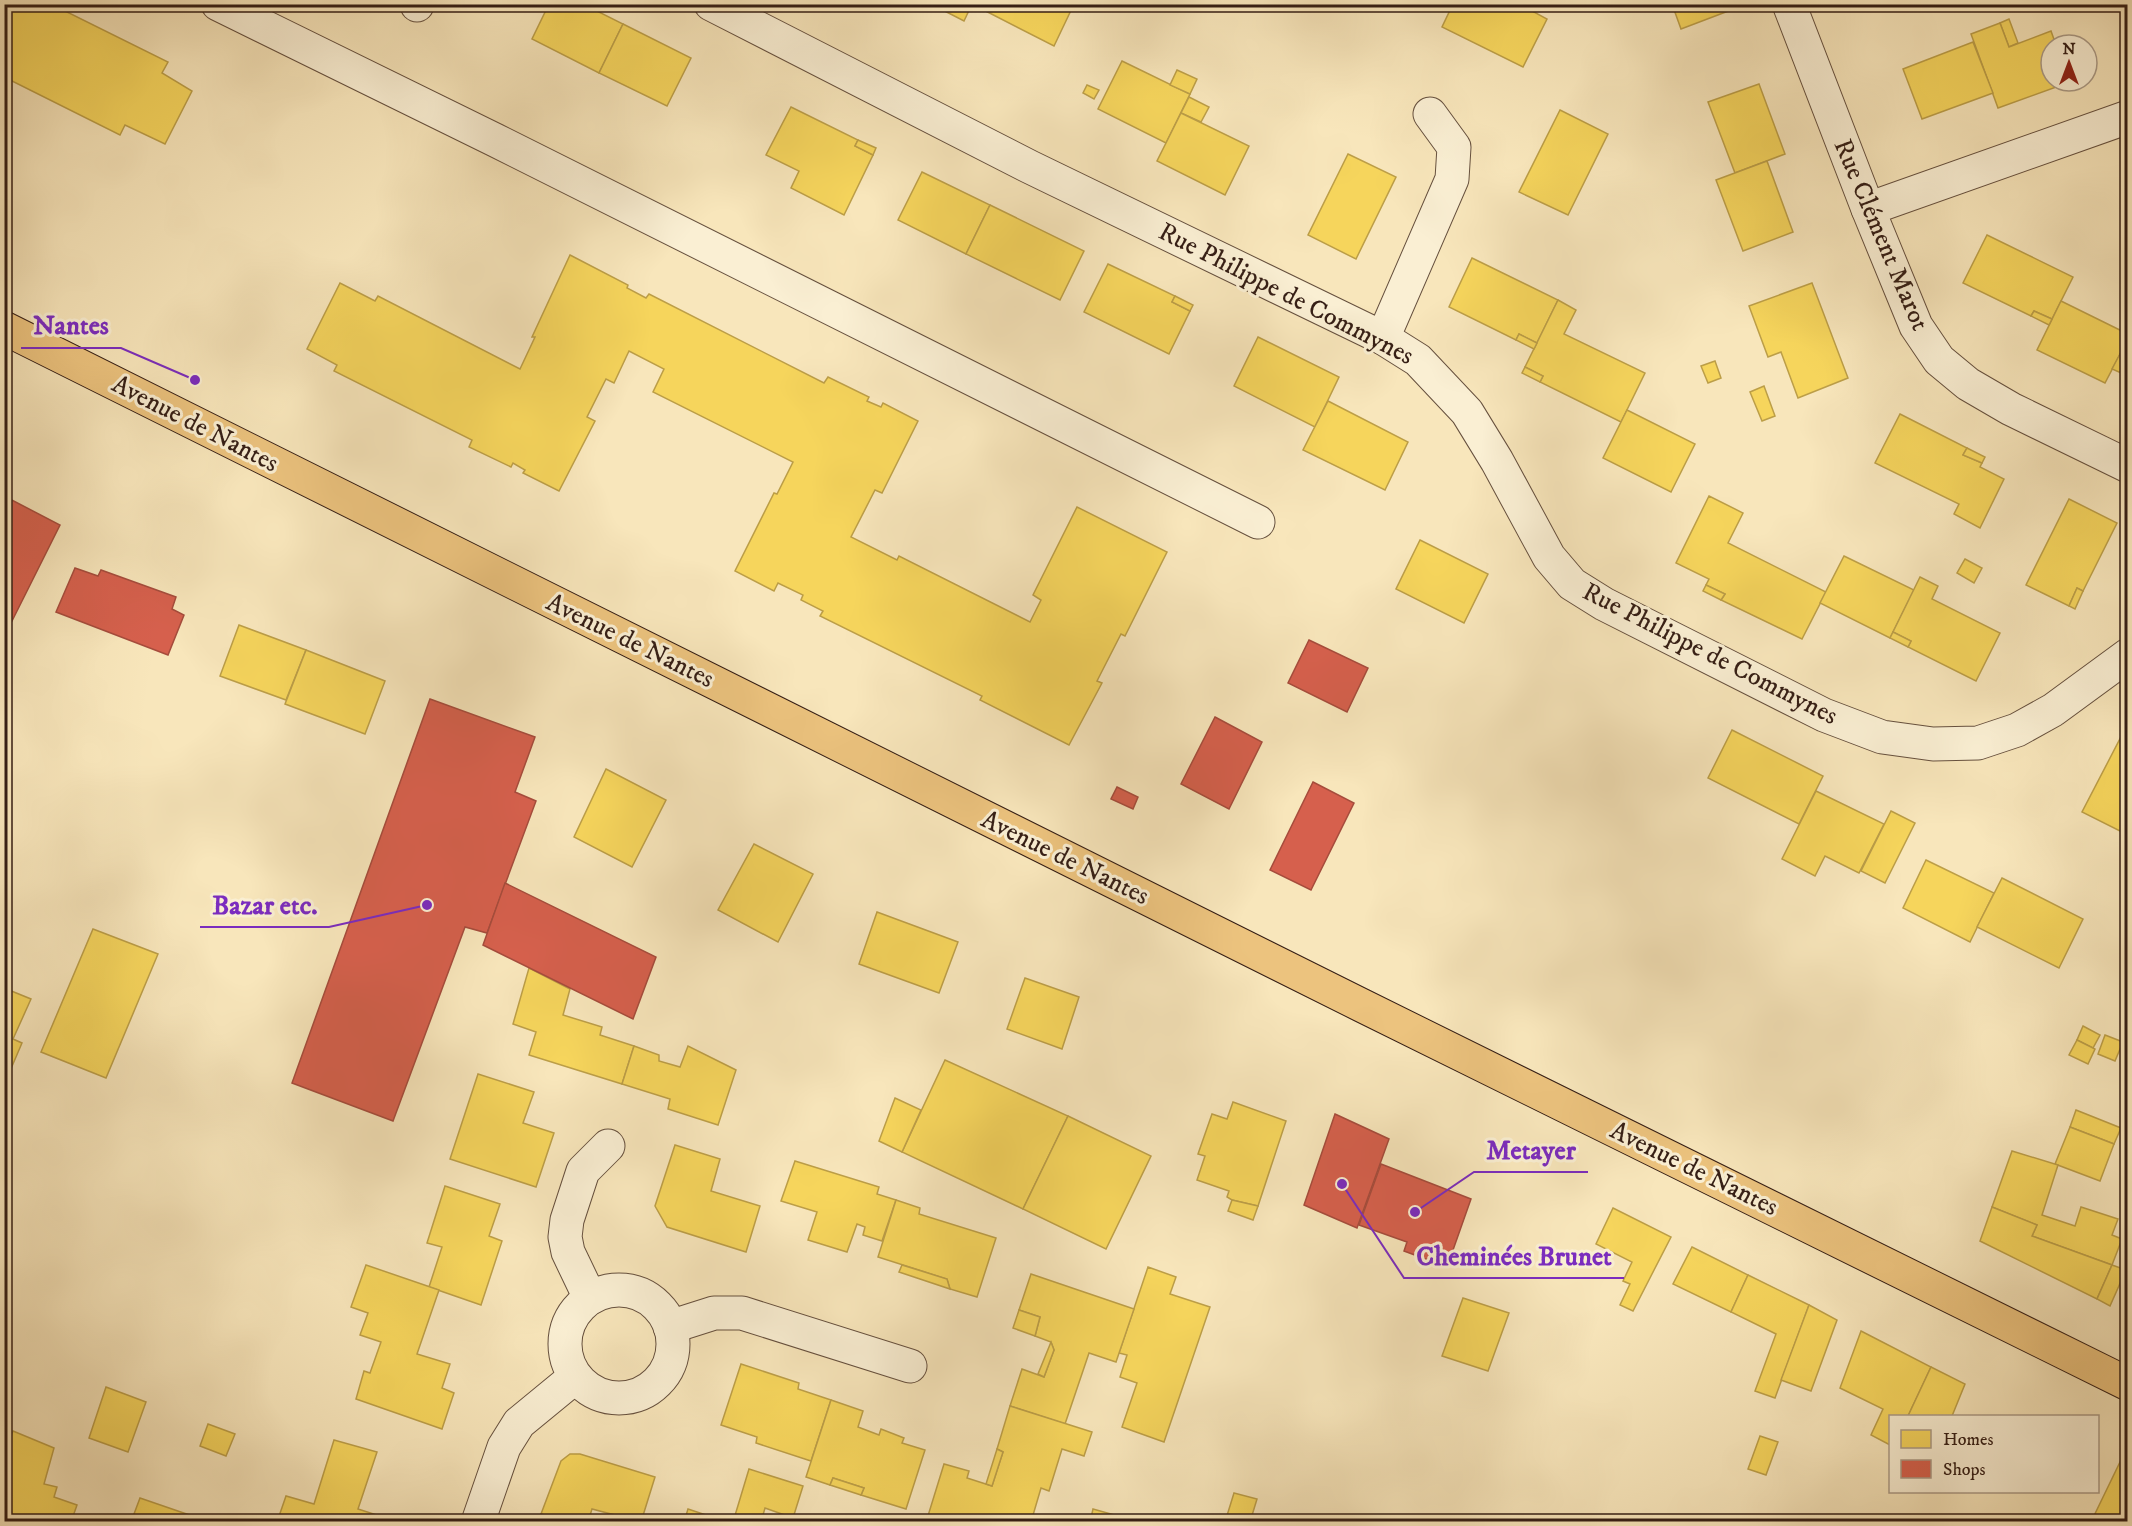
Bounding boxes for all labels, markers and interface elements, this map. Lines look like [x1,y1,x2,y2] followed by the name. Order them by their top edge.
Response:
[2039,33,2099,93] north arrow
[2062,39,2076,59] text: N
[1826,134,1936,336] street label: Rue Clément Marot
[1153,215,1419,373] street label: Rue Philippe de Commynes
[21,303,121,348] callout: Nantes
[33,309,109,343] text: Nantes
[106,368,284,480] street label: Avenue de Nantes
[1577,575,1843,733] street label: Rue Philippe de Commynes
[541,586,719,696] street label: Avenue de Nantes
[976,803,1154,913] street label: Avenue de Nantes
[200,882,329,927] callout: Bazar etc.
[212,889,318,923] text: Bazar etc.
[1605,1114,1783,1224] street label: Avenue de Nantes
[1474,1127,1588,1172] callout: Metayer
[1486,1134,1577,1168] text: Metayer
[1404,1233,1624,1278] callout: Cheminées Brunet
[1416,1240,1612,1274] text: Cheminées Brunet
[1889,1415,2099,1493] legend
[1943,1429,1994,1451] text: Homes
[1943,1459,1986,1481] text: Shops

